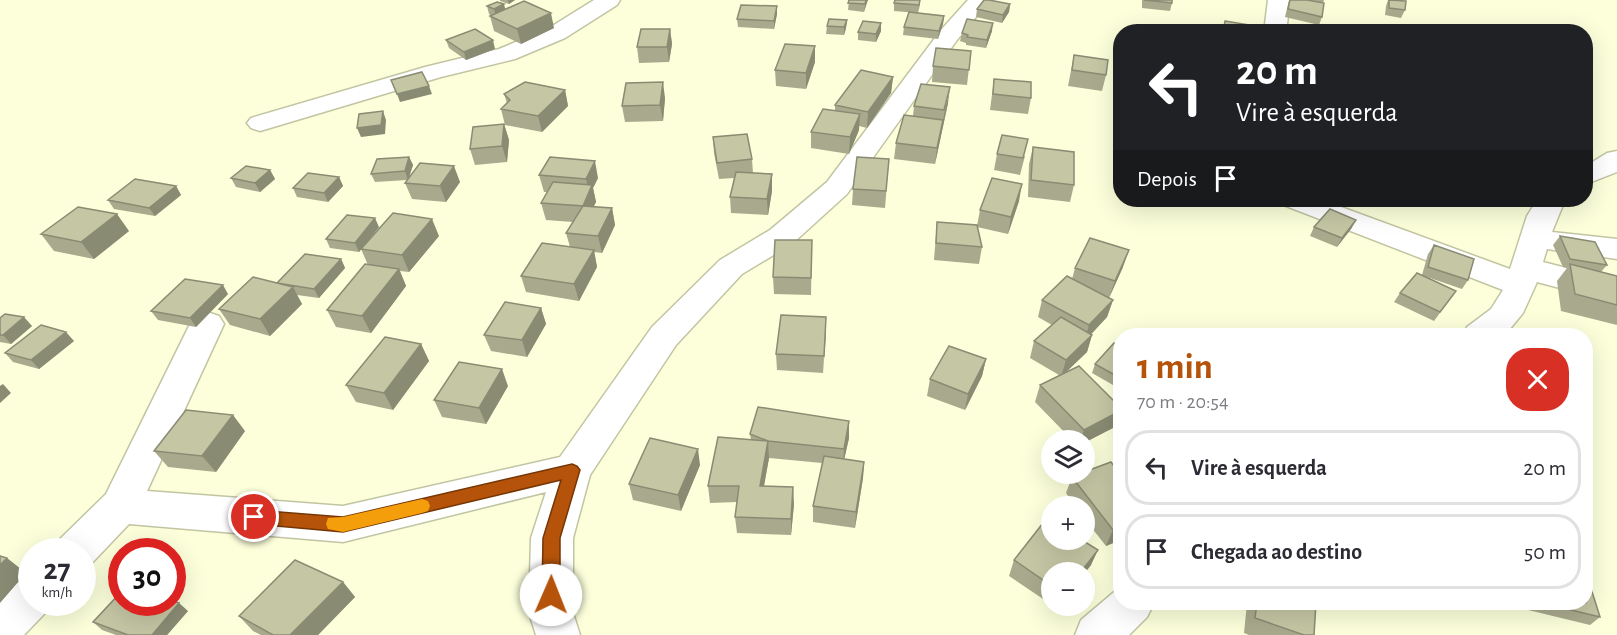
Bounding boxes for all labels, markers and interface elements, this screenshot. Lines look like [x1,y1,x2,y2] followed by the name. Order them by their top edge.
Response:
[1137,48,1215,126] icon: left
[1236,50,1318,92] text: 20 m
[1236,99,1398,126] text: Vire à esquerda
[1209,162,1242,195] icon: arrive
[1137,168,1197,190] text: Depois
[1506,348,1569,411] button: close
[1137,349,1213,385] text: 1 min
[1137,392,1229,412] text: 70 m · 20:54
[1041,430,1095,616] map controls
[1041,430,1095,484] button: layers
[1140,451,1173,484] icon: left
[1191,457,1327,479] text: Vire à esquerda
[1523,457,1566,479] text: 20 m
[228,491,279,542] pin
[1041,496,1095,550] button: +
[237,500,270,533] icon: arrive
[1140,535,1173,568] icon: arrive
[108,538,186,616] speed limit sign: 30
[1191,541,1362,563] text: Chegada ao destino
[1524,541,1566,563] text: 50 m
[43,555,71,585] text: 27
[1041,562,1095,616] button: −
[519,563,583,627] position arrow
[42,585,72,600] text: km/h

